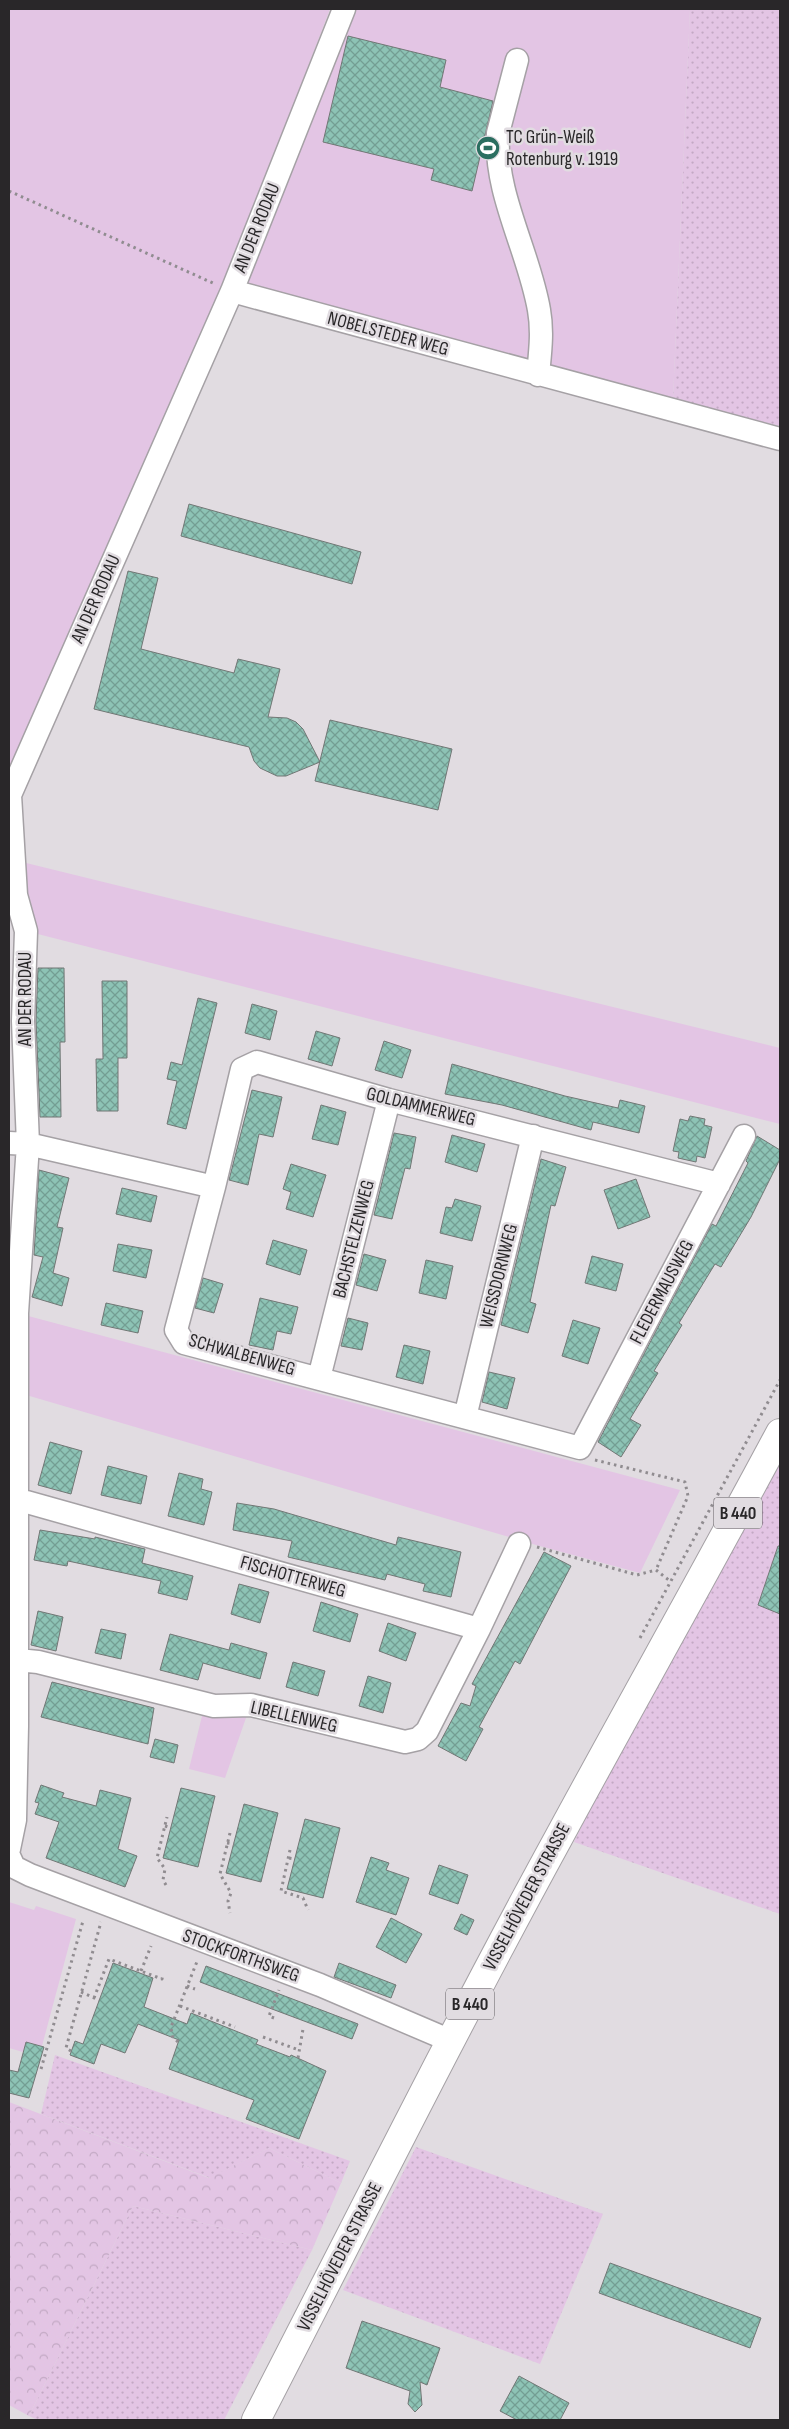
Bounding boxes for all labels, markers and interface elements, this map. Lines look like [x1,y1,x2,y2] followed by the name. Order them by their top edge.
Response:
[506,126,618,171] place label: TC Grün-Weiß Rotenburg v. 1919
[475,135,501,161] sports icon: TC Grün-Weiß Rotenburg v. 1919
[228,180,285,277] street label: AN DER RODAU
[325,307,451,361] street label: NOBELSTEDER WEG
[66,551,126,648] street label: AN DER RODAU
[14,952,37,1047] street label: AN DER RODAU
[364,1082,478,1132] street label: GOLDAMMERWEG
[328,1178,380,1300] street label: BACHSTELZENWEG
[475,1221,523,1331] street label: WEISSDORNWEG
[625,1236,699,1348] street label: FLEDERMAUSWEG
[186,1329,298,1381] street label: SCHWALBENWEG
[714,1498,762,1529] road number: B 440
[238,1551,348,1603] street label: FISCHOTTERWEG
[248,1696,340,1738] street label: LIBELLENWEG
[478,1819,576,1975] street label: VISSELHÖVEDER STRASSE
[179,1924,303,1988] street label: STOCKFORTHSWEG
[446,1988,494,2020] road number: B 440
[293,2179,387,2335] street label: VISSELHÖVEDER STRASSE

